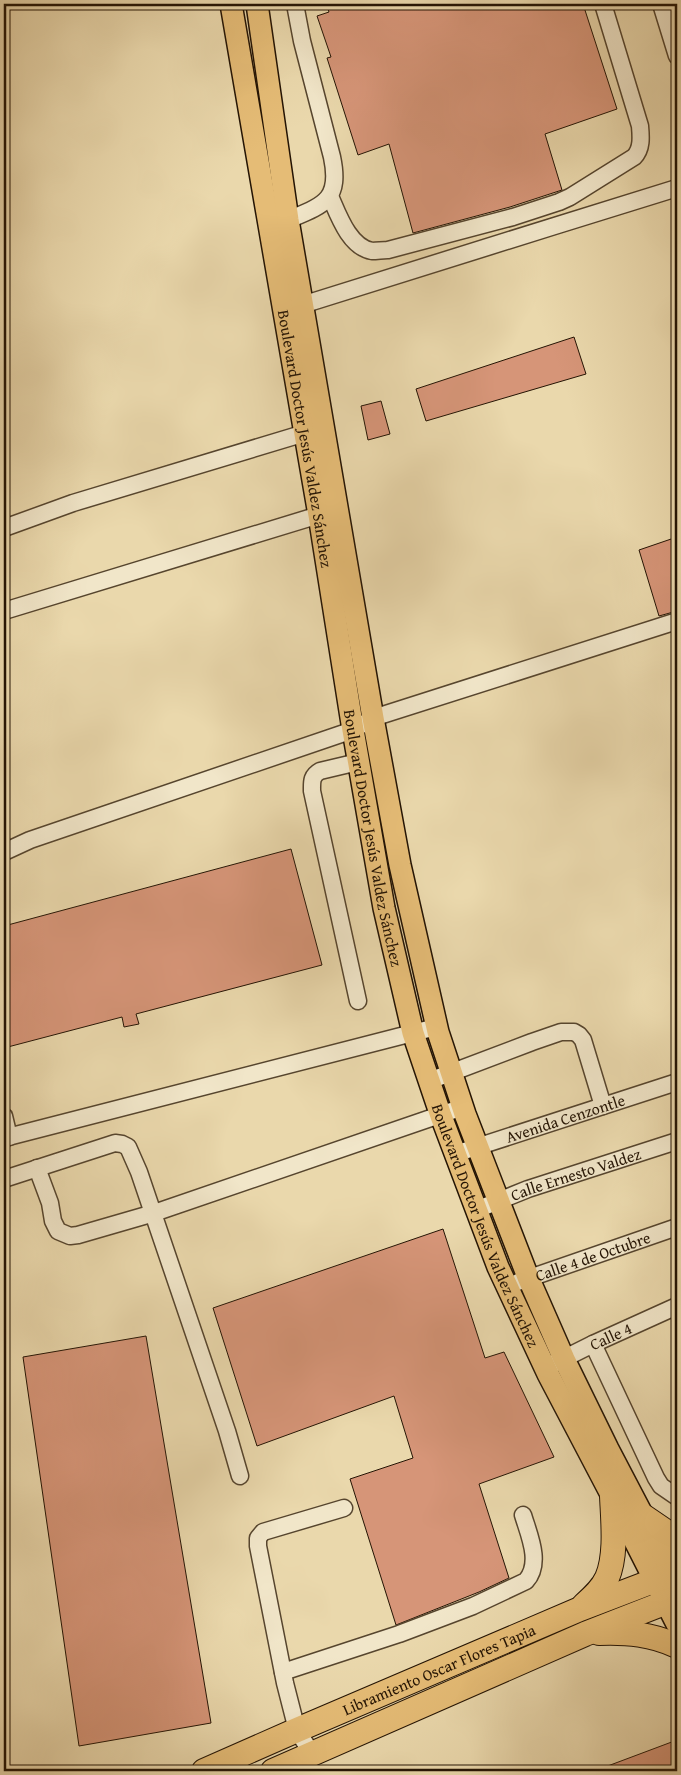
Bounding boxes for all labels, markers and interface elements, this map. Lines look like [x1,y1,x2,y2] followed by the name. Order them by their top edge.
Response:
[272,308,339,569] street label: Boulevard Doctor Jesús Valdez Sánchez
[338,708,409,969] street label: Boulevard Doctor Jesús Valdez Sánchez
[503,1088,628,1149] street label: Avenida Cenzontle
[426,1101,546,1351] street label: Boulevard Doctor Jesús Valdez Sánchez
[507,1141,644,1207] street label: Calle Ernesto Valdez
[532,1225,653,1287] street label: Calle 4 de Octubre
[586,1316,636,1356] street label: Calle 4
[339,1617,540,1721] street label: Libramiento Oscar Flores Tapia

